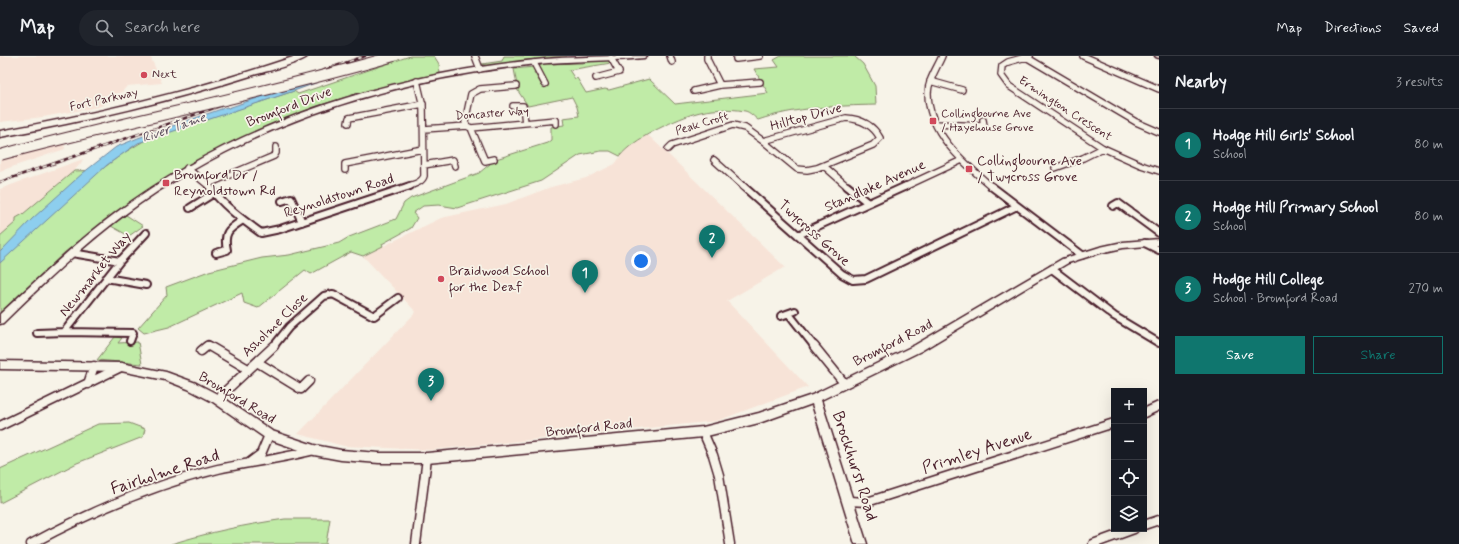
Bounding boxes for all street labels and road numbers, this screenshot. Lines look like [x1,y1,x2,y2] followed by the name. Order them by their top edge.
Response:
[1015,73,1115,145] street label: Ermington Crescent
[244,82,335,133] street label: Bromford Drive
[68,84,140,116] street label: Fort Parkway
[768,99,844,135] street label: Hilltop Drive
[455,103,529,125] street label: Doncaster Way
[673,108,731,140] street label: Peak Croft
[822,156,928,216] street label: Standlake Avenue
[282,170,396,222] street label: Reynoldstown Road
[774,196,854,270] street label: Twycross Grove
[55,228,135,320] street label: Newmarket Way
[238,289,312,361] street label: Asholme Close
[850,315,937,373] street label: Bromford Road
[194,368,279,430] street label: Bromford Road
[827,408,883,524] street label: Brockhurst Road
[545,415,633,443] street label: Bromford Road
[919,423,1035,479] street label: Primley Avenue
[108,444,222,500] street label: Fairholme Road

